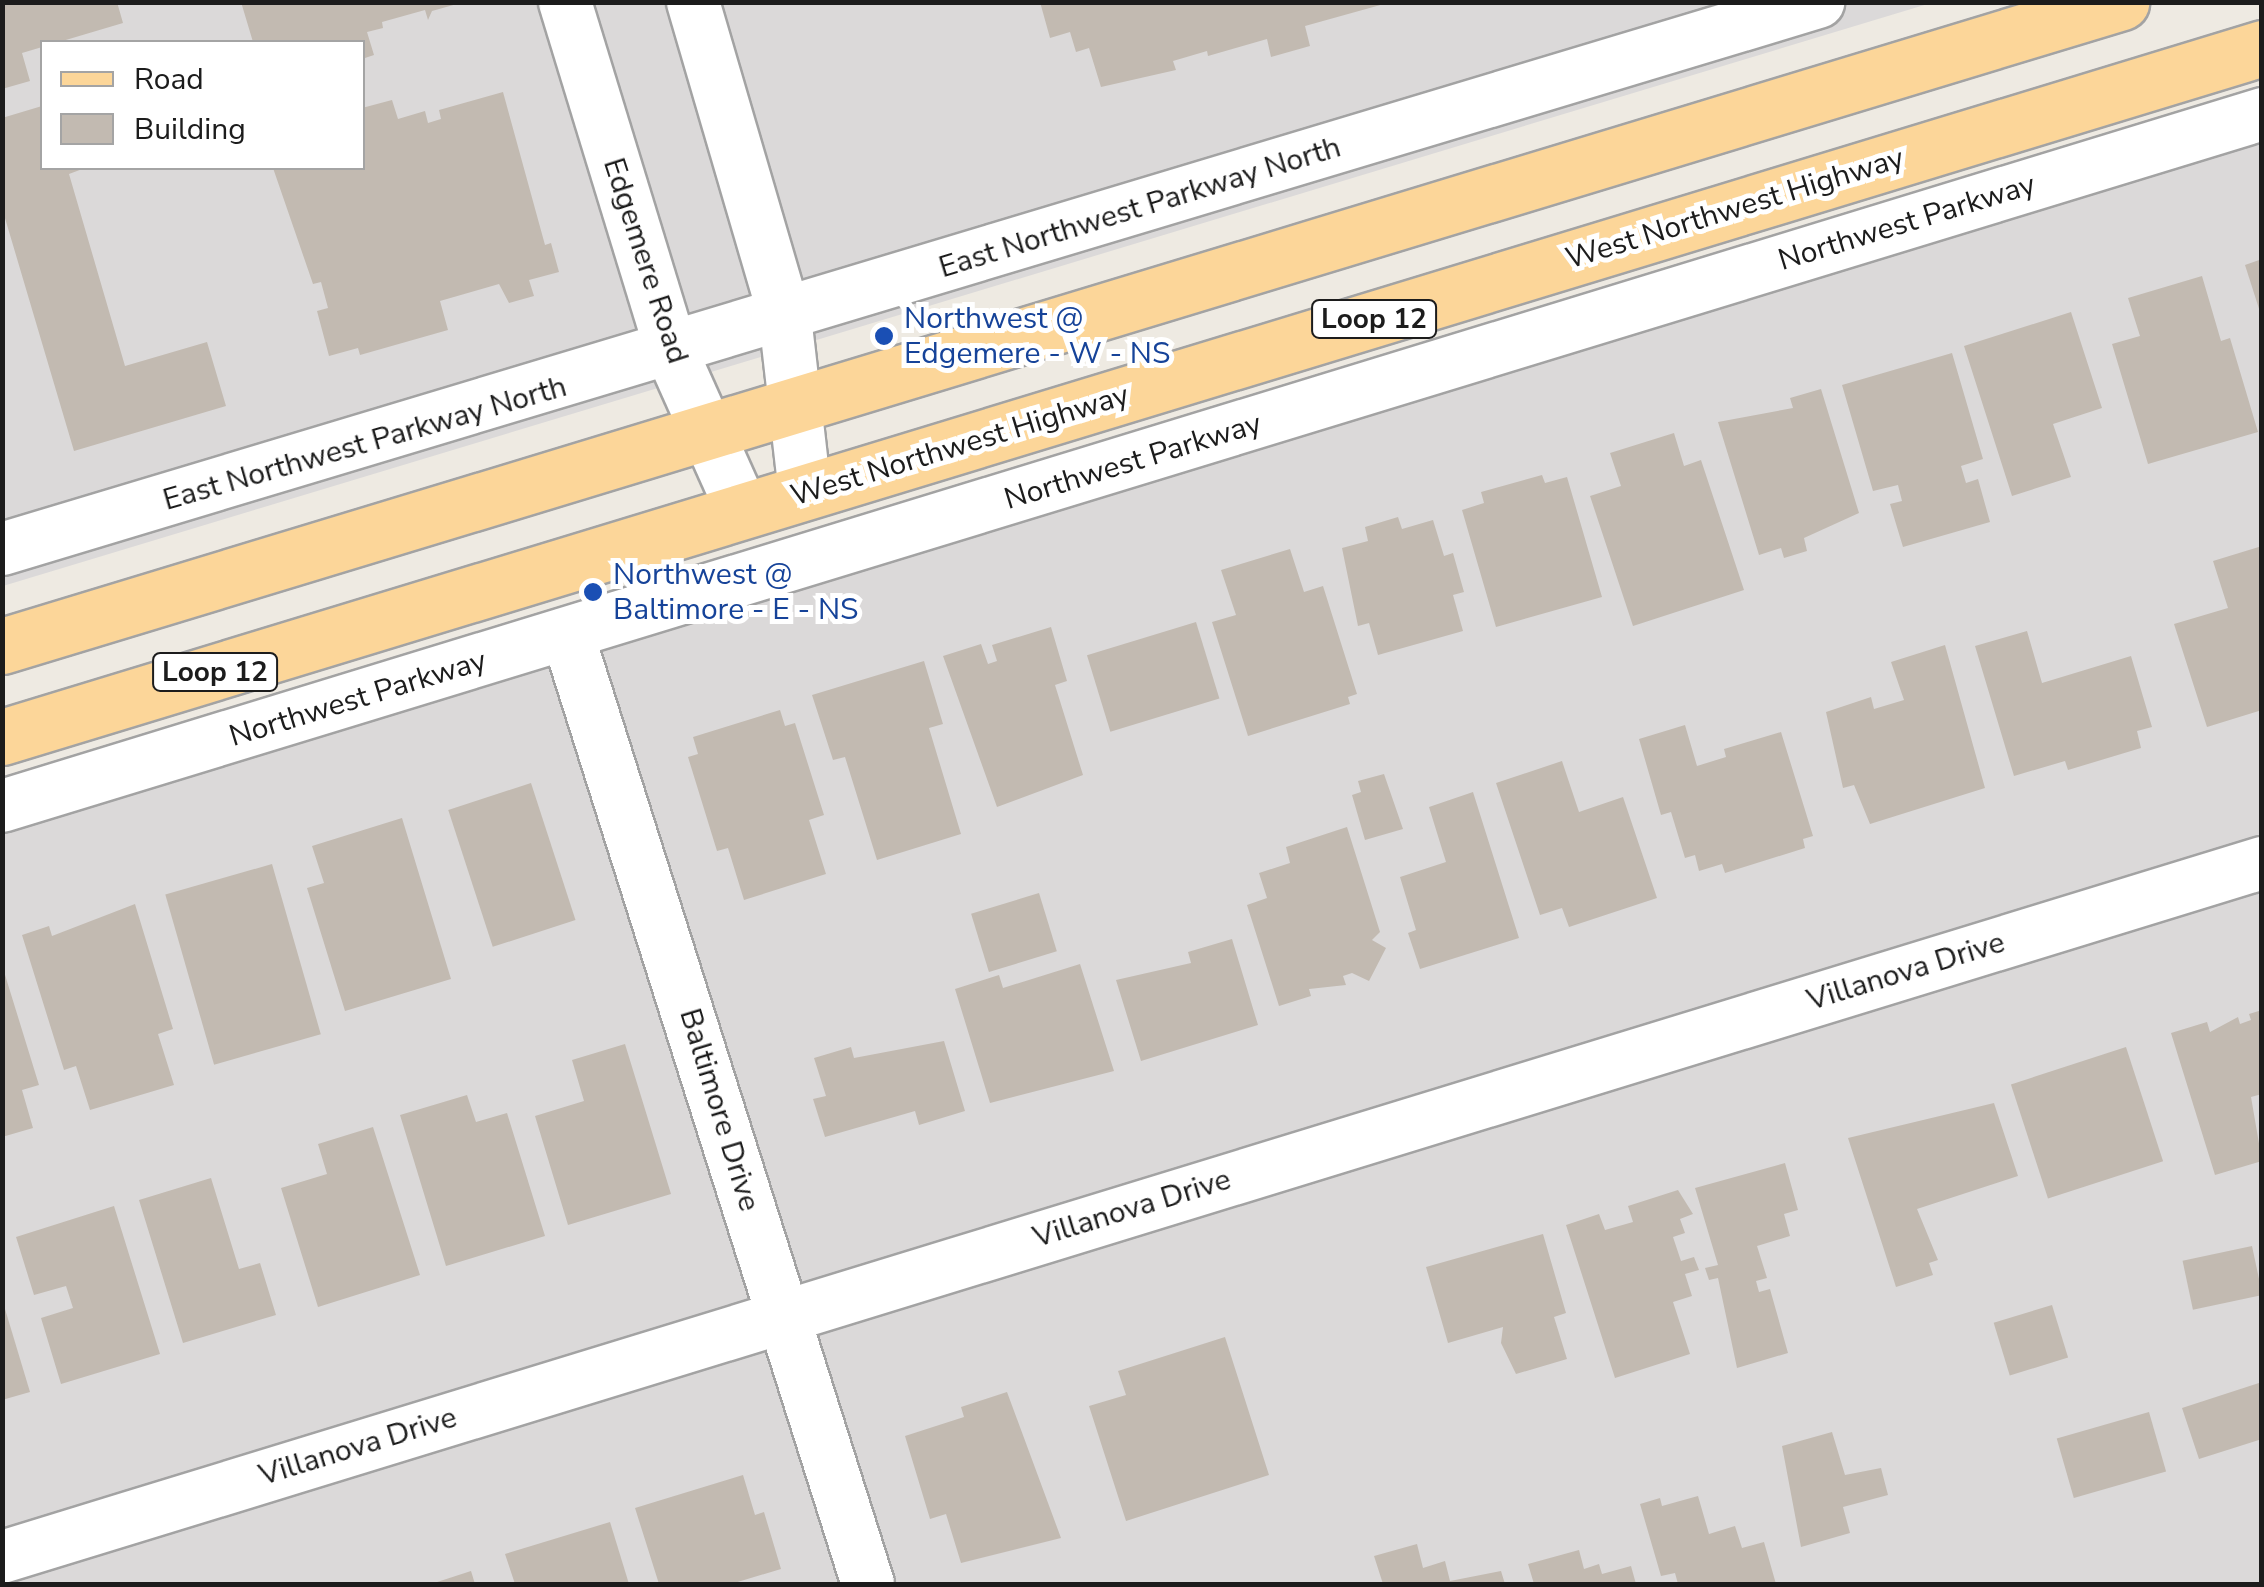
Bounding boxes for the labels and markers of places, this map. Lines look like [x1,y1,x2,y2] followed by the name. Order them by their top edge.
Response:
[904,301,1171,372] place label: Northwest @ Edgemere - W - NS
[873,325,895,347] marker: Northwest @ Edgemere - W - NS
[613,557,859,628] place label: Northwest @ Baltimore - E - NS
[582,581,604,603] marker: Northwest @ Baltimore - E - NS

